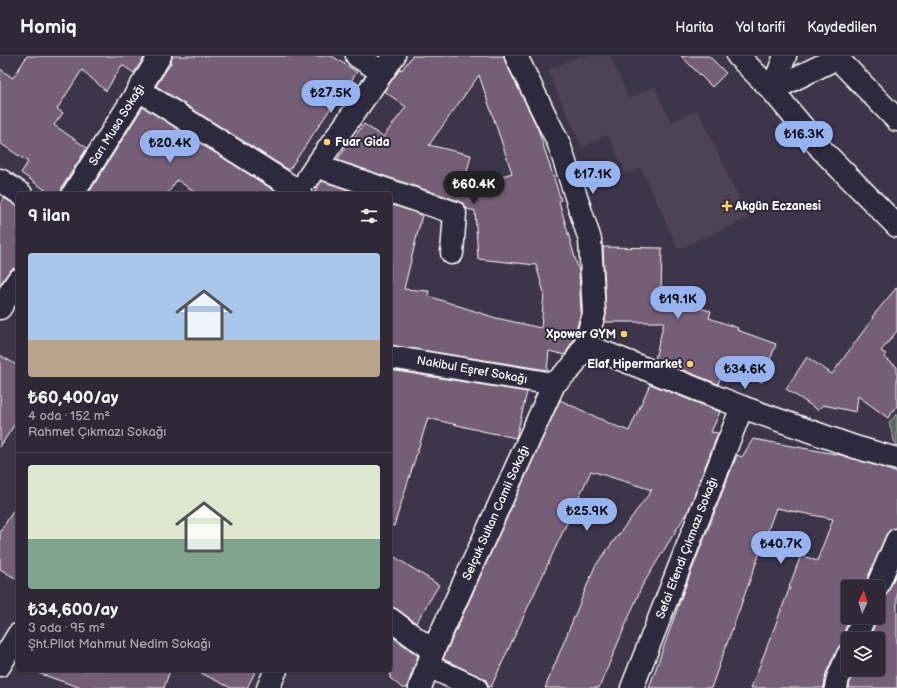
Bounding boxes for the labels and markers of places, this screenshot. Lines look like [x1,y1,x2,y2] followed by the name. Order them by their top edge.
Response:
[298,80,364,114] pin: ₺27.5K
[771,121,837,155] pin: ₺16.3K
[137,130,203,164] pin: ₺20.4K
[335,135,390,150] place label: Fuar Gida
[322,137,332,147] marker: Fuar Gida
[560,161,626,195] pin: ₺17.1K
[441,171,507,205] pin: ₺60.4K
[734,199,821,214] place label: Akgün Eczanesi
[722,201,732,211] marker: Akgün Eczanesi
[645,286,711,320] pin: ₺19.1K
[546,327,616,342] place label: Xpower GYM
[619,329,629,339] marker: Xpower GYM
[712,356,778,390] pin: ₺34.6K
[587,357,682,372] place label: Elaf Hipermarket
[685,359,695,369] marker: Elaf Hipermarket
[554,498,620,532] pin: ₺25.9K
[748,531,814,565] pin: ₺40.7K

